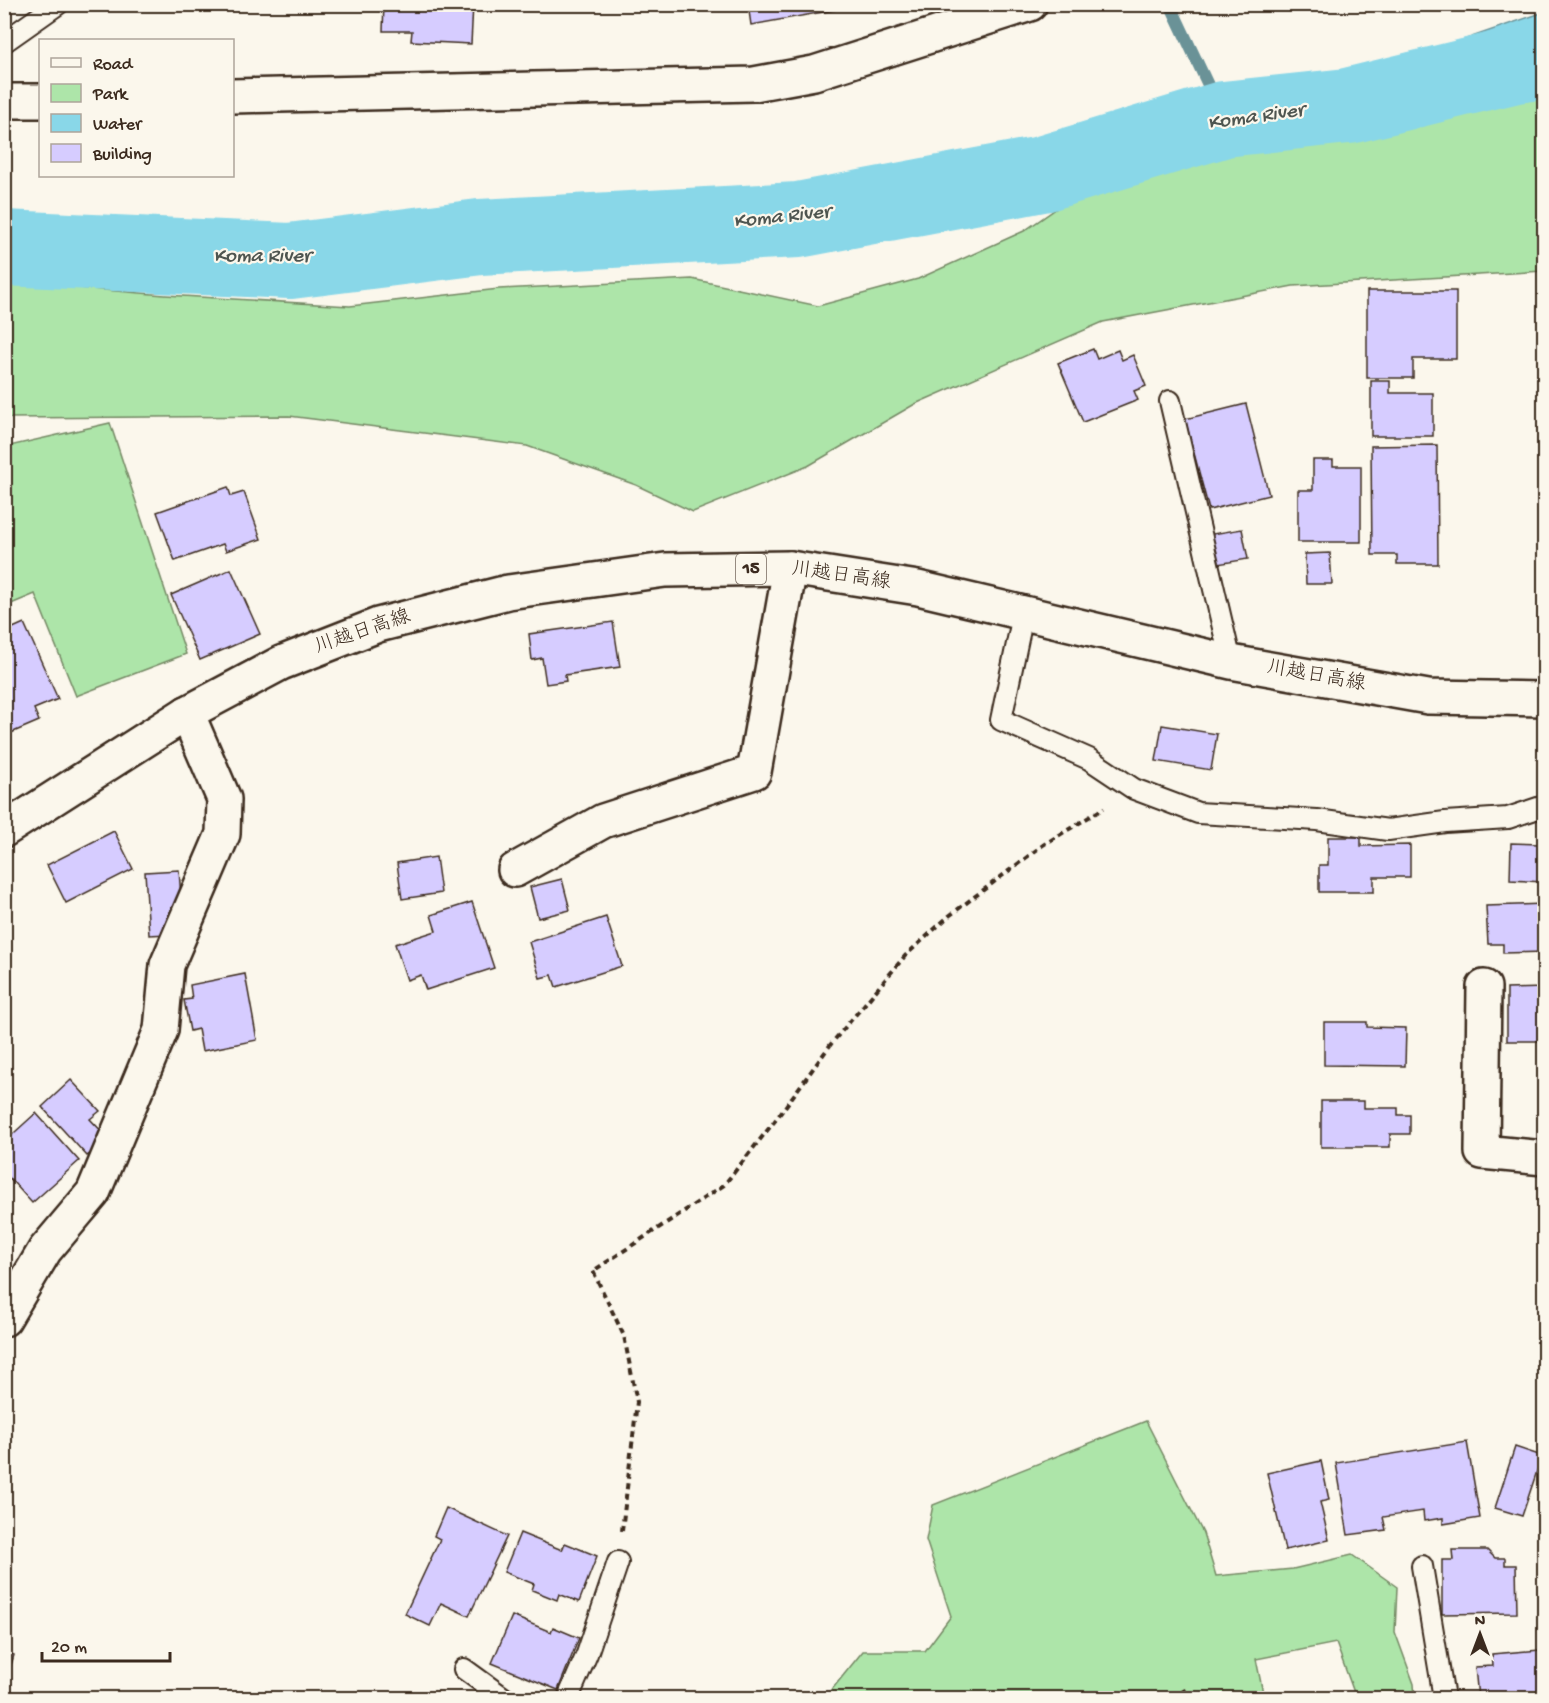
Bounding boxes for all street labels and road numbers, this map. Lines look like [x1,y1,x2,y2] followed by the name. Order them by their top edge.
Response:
[736,554,766,584] road number: 15
[790,557,892,595] street label: 川越日高線
[311,604,414,660] street label: 川越日高線
[1265,655,1368,697] street label: 川越日高線

